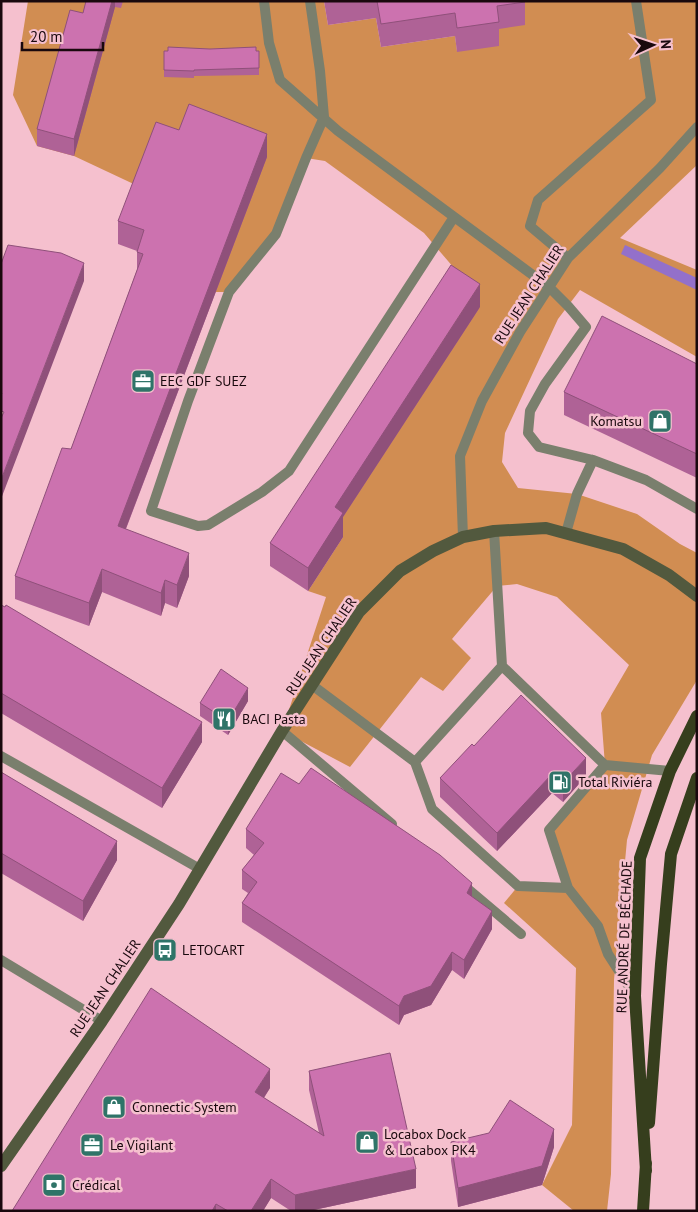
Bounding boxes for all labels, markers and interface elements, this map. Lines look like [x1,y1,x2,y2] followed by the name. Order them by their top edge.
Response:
[22,20,104,52] scale bar
[628,20,678,70] north arrow
[30,27,63,46] text: 20 m
[657,39,675,49] text: N
[490,241,568,347] street label: RUE JEAN CHALIER
[130,368,156,394] office icon: EEC GDF SUEZ
[160,372,247,390] place label: EEC GDF SUEZ
[647,408,673,434] shop icon: Komatsu
[590,412,642,430] place label: Komatsu
[282,594,360,698] street label: RUE JEAN CHALIER
[211,706,237,732] restaurant icon: BACI Pasta
[242,710,306,728] place label: BACI Pasta
[547,769,573,795] fuel station icon: Total Riviéra
[578,773,652,791] place label: Total Riviéra
[612,860,636,1014] street label: RUE ANDRÉ DE BÉCHADE
[66,936,144,1040] street label: RUE JEAN CHALIER
[152,937,178,963] bus stop icon: LETOCART
[182,941,245,959] place label: LETOCART
[101,1094,127,1120] shop icon: Connectic System
[132,1098,237,1116] place label: Connectic System
[384,1125,476,1159] place label: Locabox Dock & Locabox PK4
[354,1129,380,1155] shop icon: Locabox Dock & Locabox PK4
[79,1132,105,1158] office icon: Le Vigilant
[110,1136,174,1154] place label: Le Vigilant
[41,1172,67,1198] bank icon: Crédical
[72,1176,120,1194] place label: Crédical

